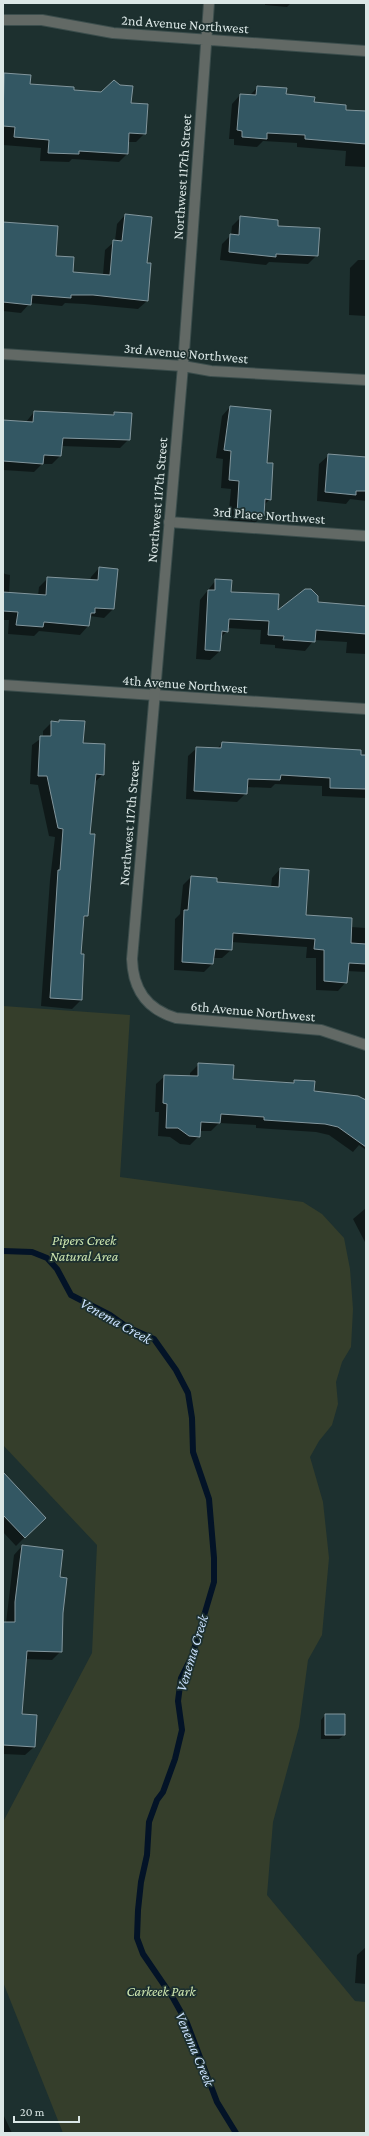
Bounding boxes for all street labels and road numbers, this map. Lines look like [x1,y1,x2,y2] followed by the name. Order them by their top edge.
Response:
[121,12,250,36] street label: 2nd Avenue Northwest
[170,113,194,240] street label: Northwest 117th Street
[123,340,249,366] street label: 3rd Avenue Northwest
[144,436,170,563] street label: Northwest 117th Street
[212,503,326,527] street label: 3rd Place Northwest
[122,672,248,696] street label: 4th Avenue Northwest
[116,759,142,886] street label: Northwest 117th Street
[190,998,316,1024] street label: 6th Avenue Northwest

